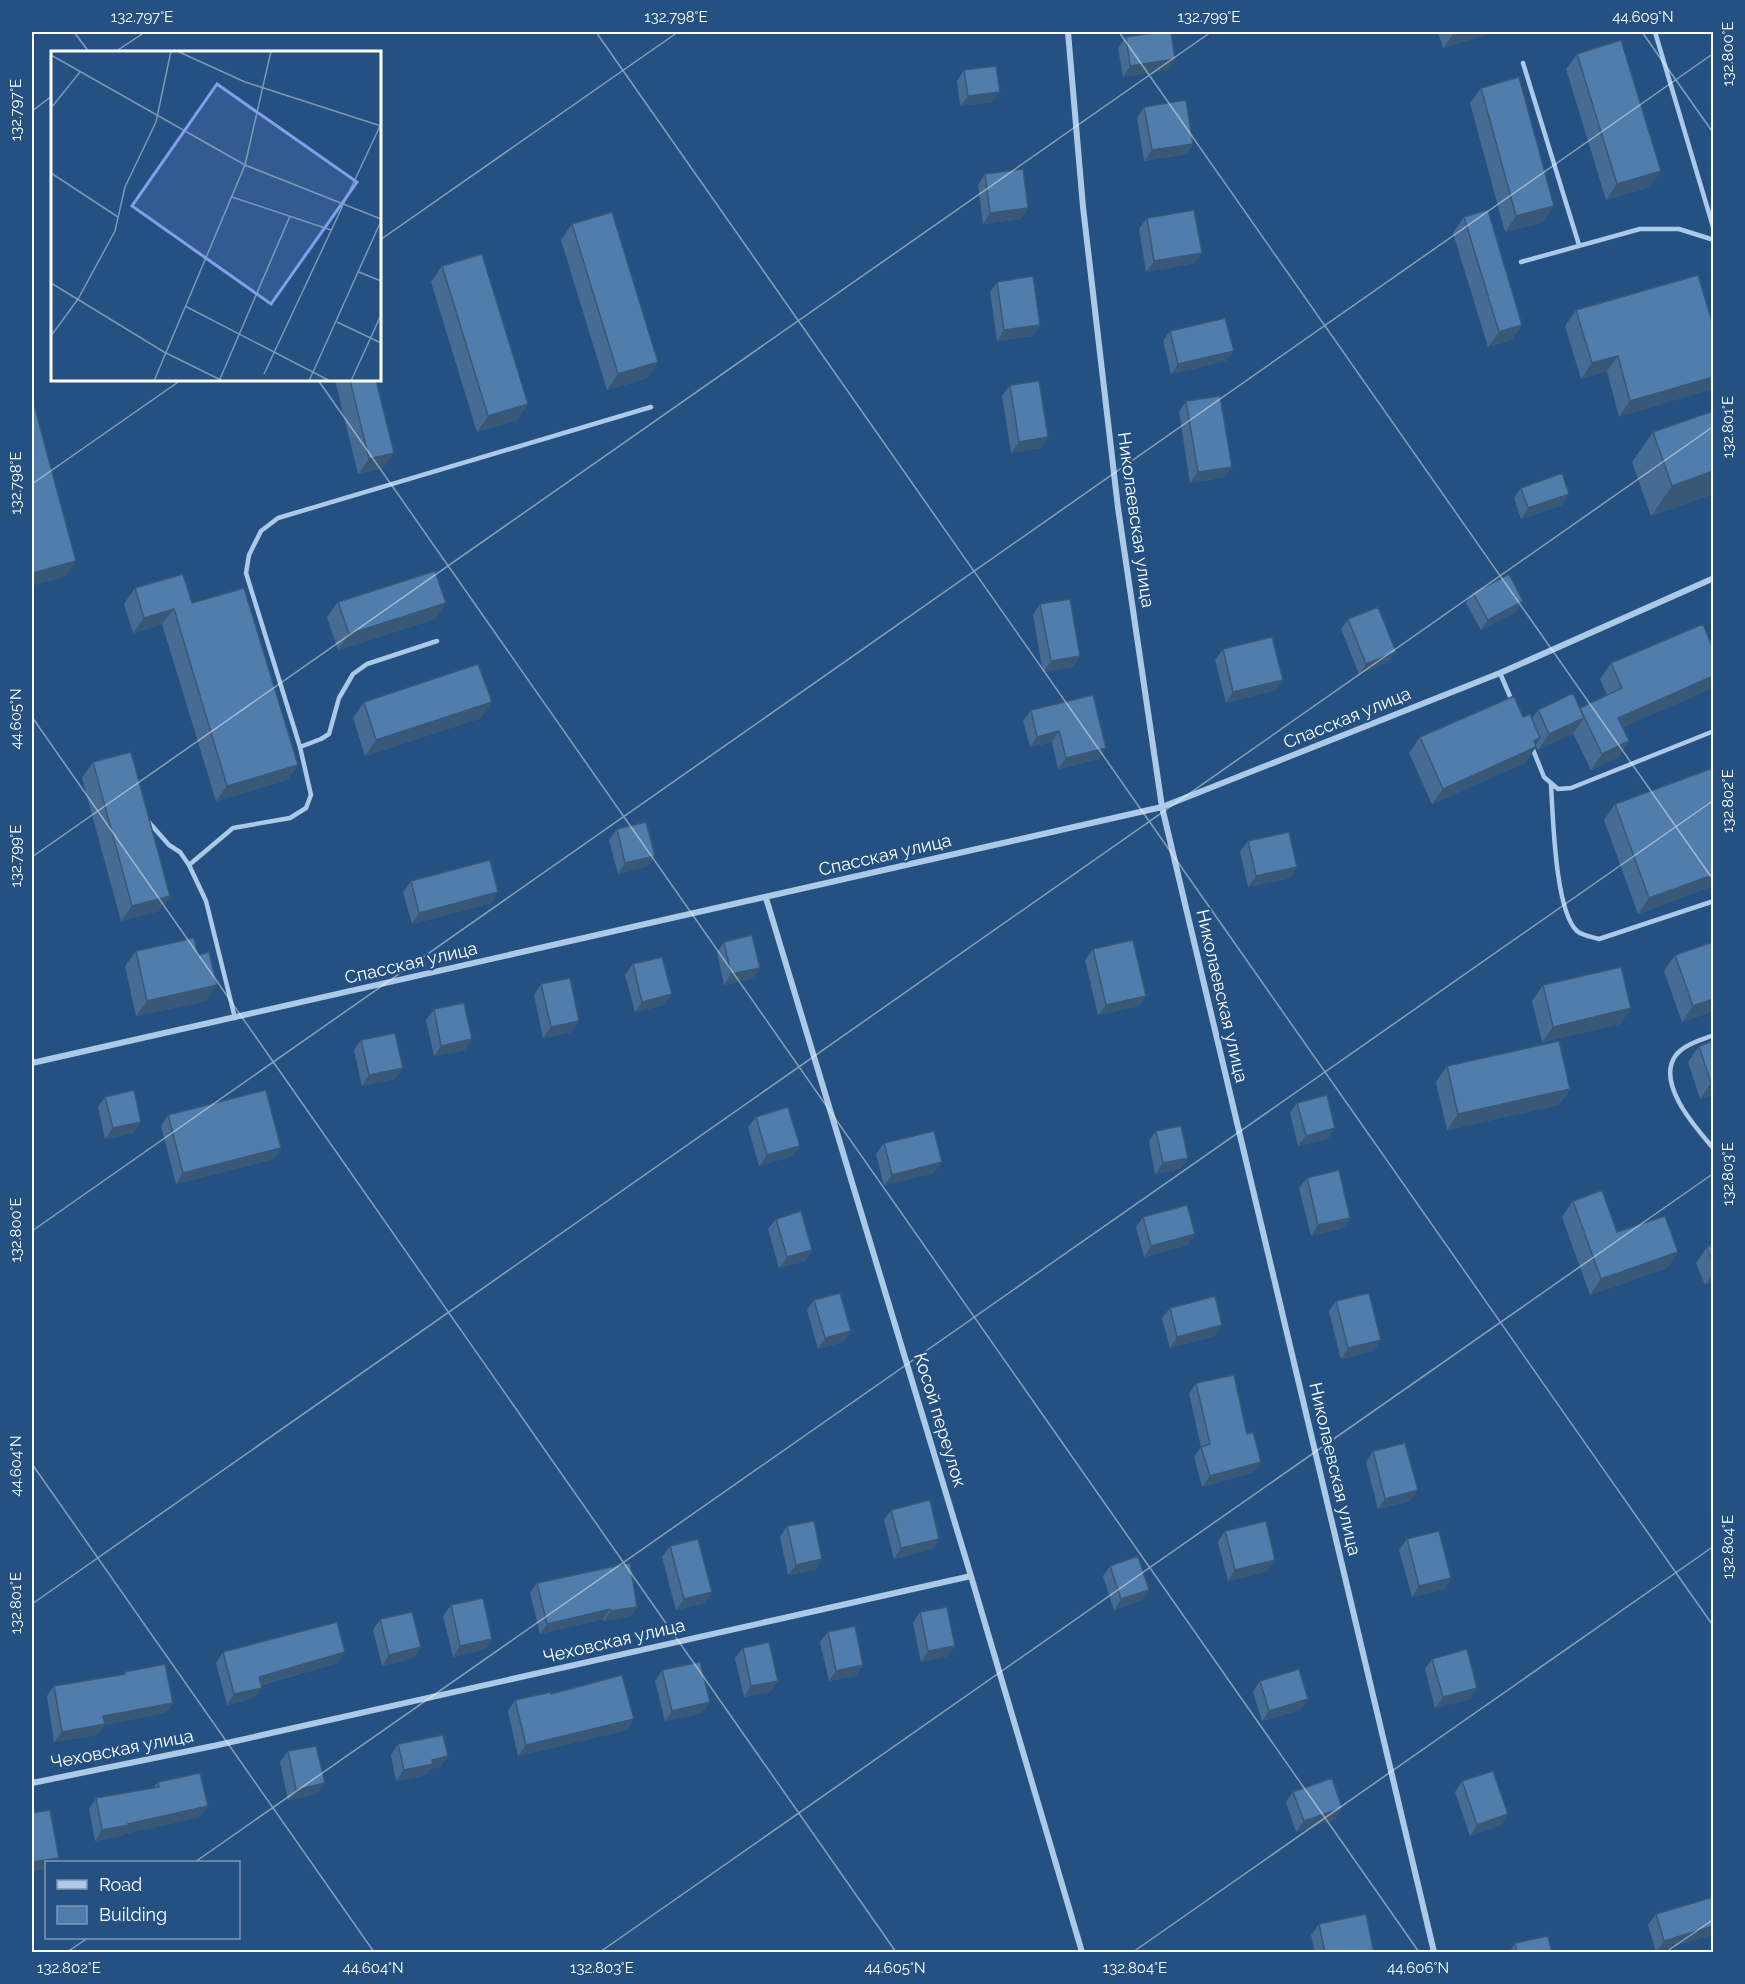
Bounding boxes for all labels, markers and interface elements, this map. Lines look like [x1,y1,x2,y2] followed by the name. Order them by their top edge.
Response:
[111,8,173,26] text: 132.797°E
[644,8,708,26] text: 132.798°E
[1178,8,1240,26] text: 132.799°E
[1612,8,1674,26] text: 44.609°N
[1719,21,1737,87] text: 132.800°E
[51,51,381,381] inset map
[7,79,25,141] text: 132.797°E
[1719,396,1737,458] text: 132.801°E
[1114,431,1159,609] street label: Николаевская улица
[7,451,25,515] text: 132.798°E
[1280,682,1414,753] street label: Спасская улица
[7,688,25,750] text: 44.605°N
[1719,769,1737,833] text: 132.802°E
[7,825,25,887] text: 132.799°E
[816,829,953,880] street label: Спасская улица
[1192,907,1253,1085] street label: Николаевская улица
[342,937,479,988] street label: Спасская улица
[1719,1142,1737,1206] text: 132.803°E
[7,1197,25,1263] text: 132.800°E
[910,1350,971,1490] street label: Косой переулок
[1305,1380,1366,1558] street label: Николаевская улица
[7,1435,25,1497] text: 44.604°N
[1719,1515,1737,1579] text: 132.804°E
[7,1572,25,1634] text: 132.801°E
[541,1614,687,1667] street label: Чеховская улица
[49,1724,195,1773] street label: Чеховская улица
[45,1861,240,1939] legend
[99,1874,142,1895] text: Road
[99,1904,167,1925] text: Building
[37,1959,101,1977] text: 132.802°E
[342,1959,404,1977] text: 44.604°N
[570,1959,634,1977] text: 132.803°E
[864,1959,926,1977] text: 44.605°N
[1103,1959,1167,1977] text: 132.804°E
[1387,1959,1449,1977] text: 44.606°N

